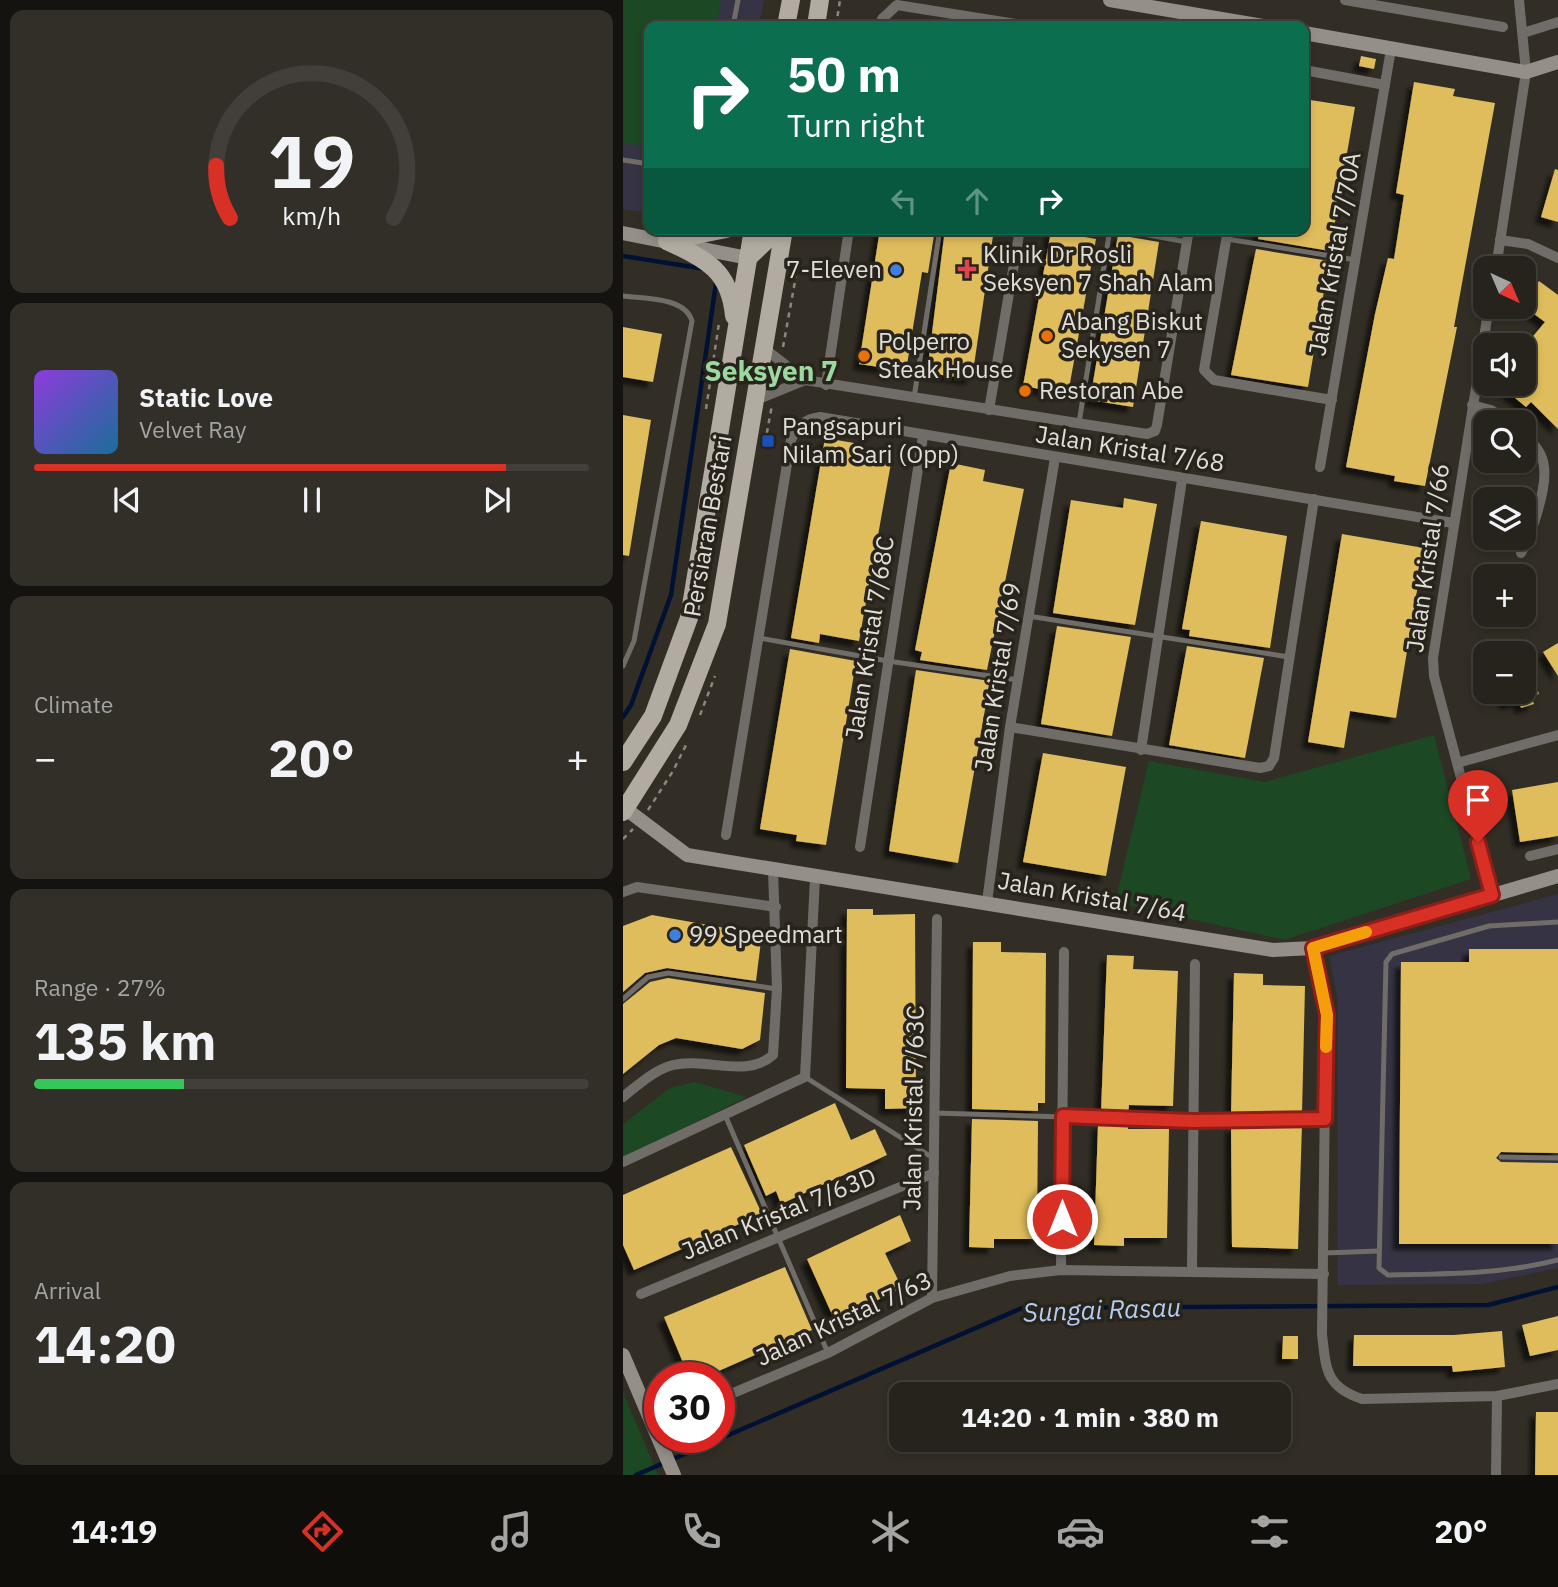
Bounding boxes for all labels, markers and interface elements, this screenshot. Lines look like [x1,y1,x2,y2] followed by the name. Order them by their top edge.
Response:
[787,42,901,105] text: 50 m
[672,49,763,140] icon: right
[787,104,925,146] text: Turn right
[268,113,355,208] text: 19
[1300,150,1368,358] street label: Jalan Kristal 7/70A
[885,182,923,220] icon: left
[958,182,996,220] icon: ahead
[1031,182,1069,220] icon: right
[282,198,341,231] text: km/h
[983,238,1214,298] place label: Klinik Dr Rosli Seksyen 7 Shah Alam
[786,253,882,285] place label: 7-Eleven
[1473,256,1537,318] north arrow
[1473,256,1536,704] map controls
[957,259,977,279] marker: Klinik Dr Rosli Seksyen 7 Shah Alam
[888,262,904,278] marker: 7-Eleven
[1061,305,1203,365] place label: Abang Biskut Sekysen 7
[878,325,1013,385] place label: Polperro Steak House
[1039,328,1055,344] marker: Abang Biskut Sekysen 7
[1473,333,1536,396] button: sound
[856,348,872,364] marker: Polperro Steak House
[704,352,838,389] district label: Seksyen 7
[1039,374,1184,406] place label: Restoran Abe
[139,380,273,414] text: Static Love
[1017,383,1033,399] marker: Restoran Abe
[782,410,959,470] place label: Pangsapuri Nilam Sari (Opp)
[1473,410,1536,473] button: search
[139,414,246,444] text: Velvet Ray
[1033,417,1227,479] street label: Jalan Kristal 7/68
[675,433,739,619] street label: Persiaran Bestari
[760,433,776,449] marker: Pangsapuri Nilam Sari (Opp)
[1398,461,1456,655] street label: Jalan Kristal 7/66
[108,481,146,519] icon: previous
[293,481,331,519] icon: pause
[478,481,516,519] icon: next
[1473,487,1536,550] button: layers
[837,534,901,742] street label: Jalan Kristal 7/68C
[1473,564,1536,627] button: +
[966,580,1028,774] street label: Jalan Kristal 7/69
[1473,641,1536,704] button: −
[34,689,113,719] text: Climate
[268,724,355,791] text: 20°
[34,733,57,782] text: −
[566,733,589,782] text: +
[1448,770,1508,842] pin
[1459,781,1497,819] icon: arrive
[995,864,1189,928] street label: Jalan Kristal 7/64
[689,918,843,950] place label: 99 Speedmart
[667,927,683,943] marker: 99 Speedmart
[34,972,166,1002] text: Range · 27%
[895,1005,931,1211] street label: Jalan Kristal 7/63C
[34,1007,216,1074] text: 135 km
[677,1159,881,1267] street label: Jalan Kristal 7/63D
[1025,1182,1099,1256] position arrow
[750,1263,937,1373] street label: Jalan Kristal 7/63
[34,1275,101,1305] text: Arrival
[1022,1289,1182,1329] water label: Sungai Rasau
[34,1310,176,1377] text: 14:20
[644,1362,735,1453] speed limit sign: 30
[961,1400,1219,1434] text: 14:20 · 1 min · 380 m
[298,1507,347,1556] icon: directions
[487,1507,536,1556] icon: music
[677,1507,726,1556] icon: phone
[866,1507,915,1556] icon: climate
[1056,1507,1105,1556] icon: car
[1245,1507,1294,1556] icon: filters
[70,1510,158,1552] text: 14:19
[1434,1510,1488,1552] text: 20°

